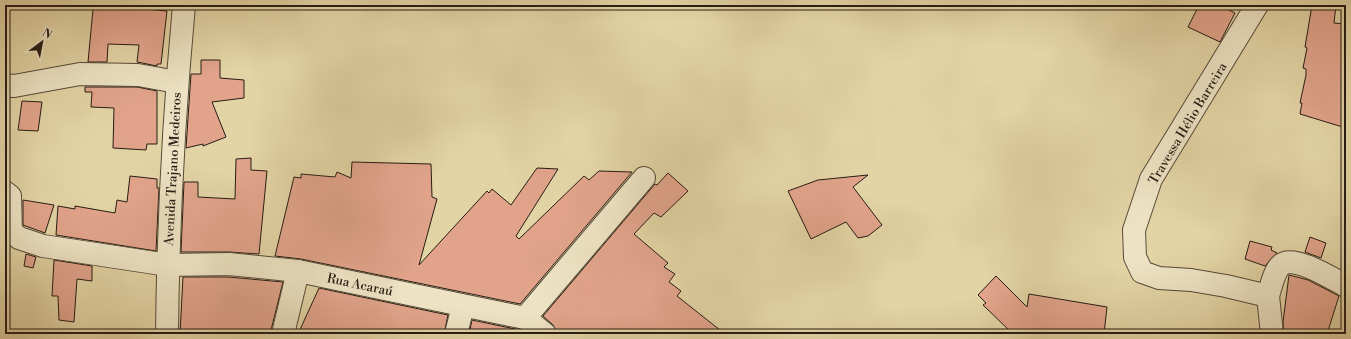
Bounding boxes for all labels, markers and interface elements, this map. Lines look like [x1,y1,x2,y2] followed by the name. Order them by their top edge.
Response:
[22,22,62,62] north arrow
[39,26,54,43] text: N
[1145,59,1231,187] street label: Travessa Hélio Barreira
[161,92,185,247] street label: Avenida Trajano Medeiros
[325,270,395,300] street label: Rua Acaraú

